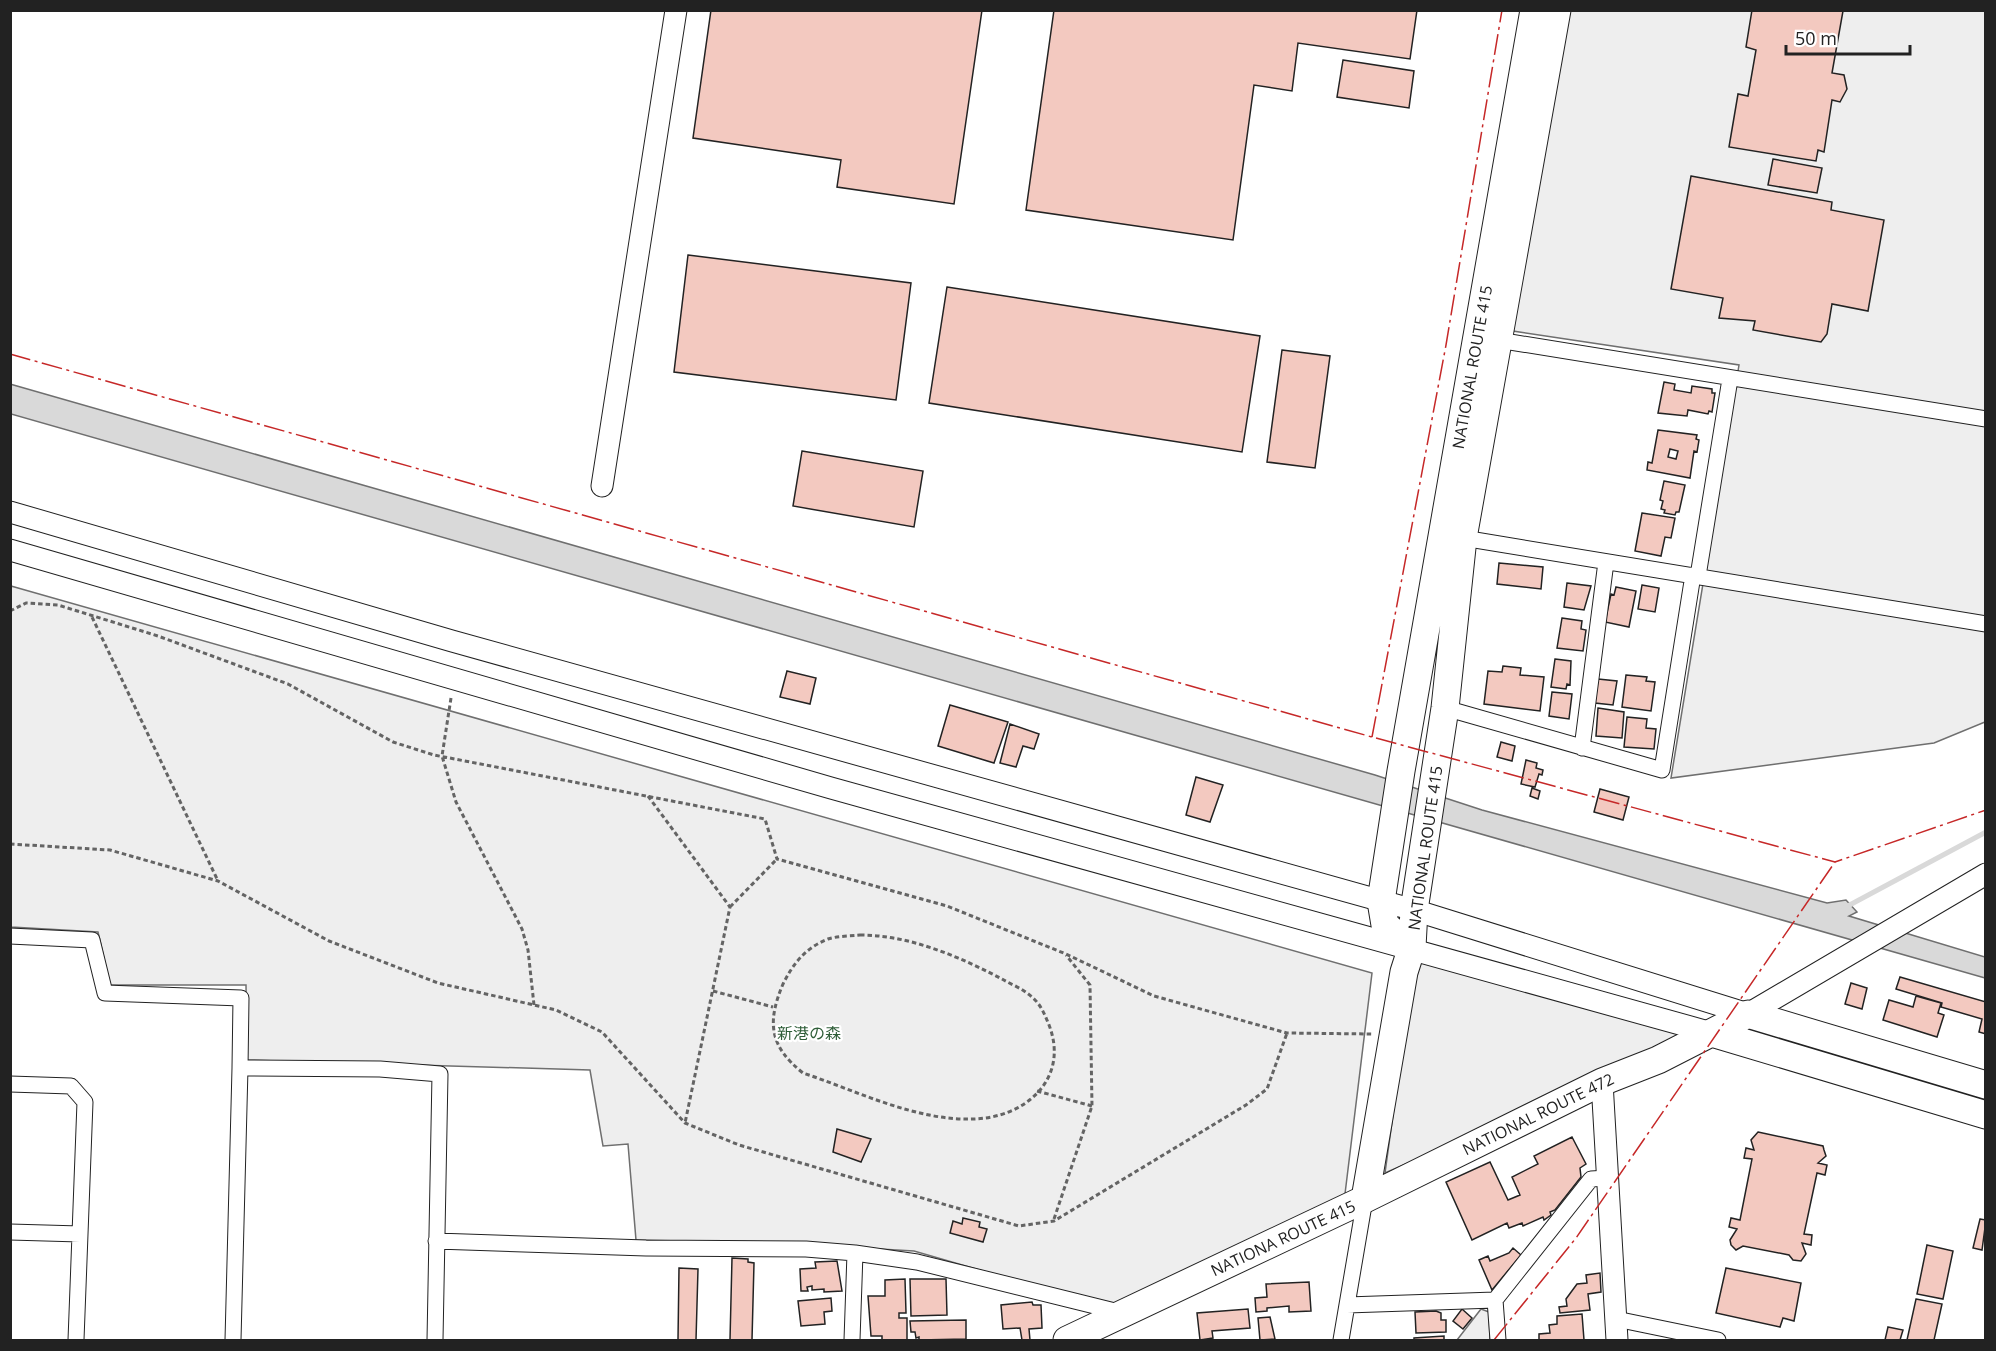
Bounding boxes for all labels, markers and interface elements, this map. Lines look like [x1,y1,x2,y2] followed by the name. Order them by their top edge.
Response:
[1786,18,1910,56] scale bar
[1795,26,1837,50] text: 50 m
[1447,283,1497,451] street label: NATIONAL ROUTE 415
[1403,764,1447,932] street label: NATIONAL ROUTE 415
[777,1022,841,1044] park label: 新港の森
[1459,1068,1617,1160] street label: NATIONAL ROUTE 472
[1207,1195,1359,1281] street label: NATIONA ROUTE 415

